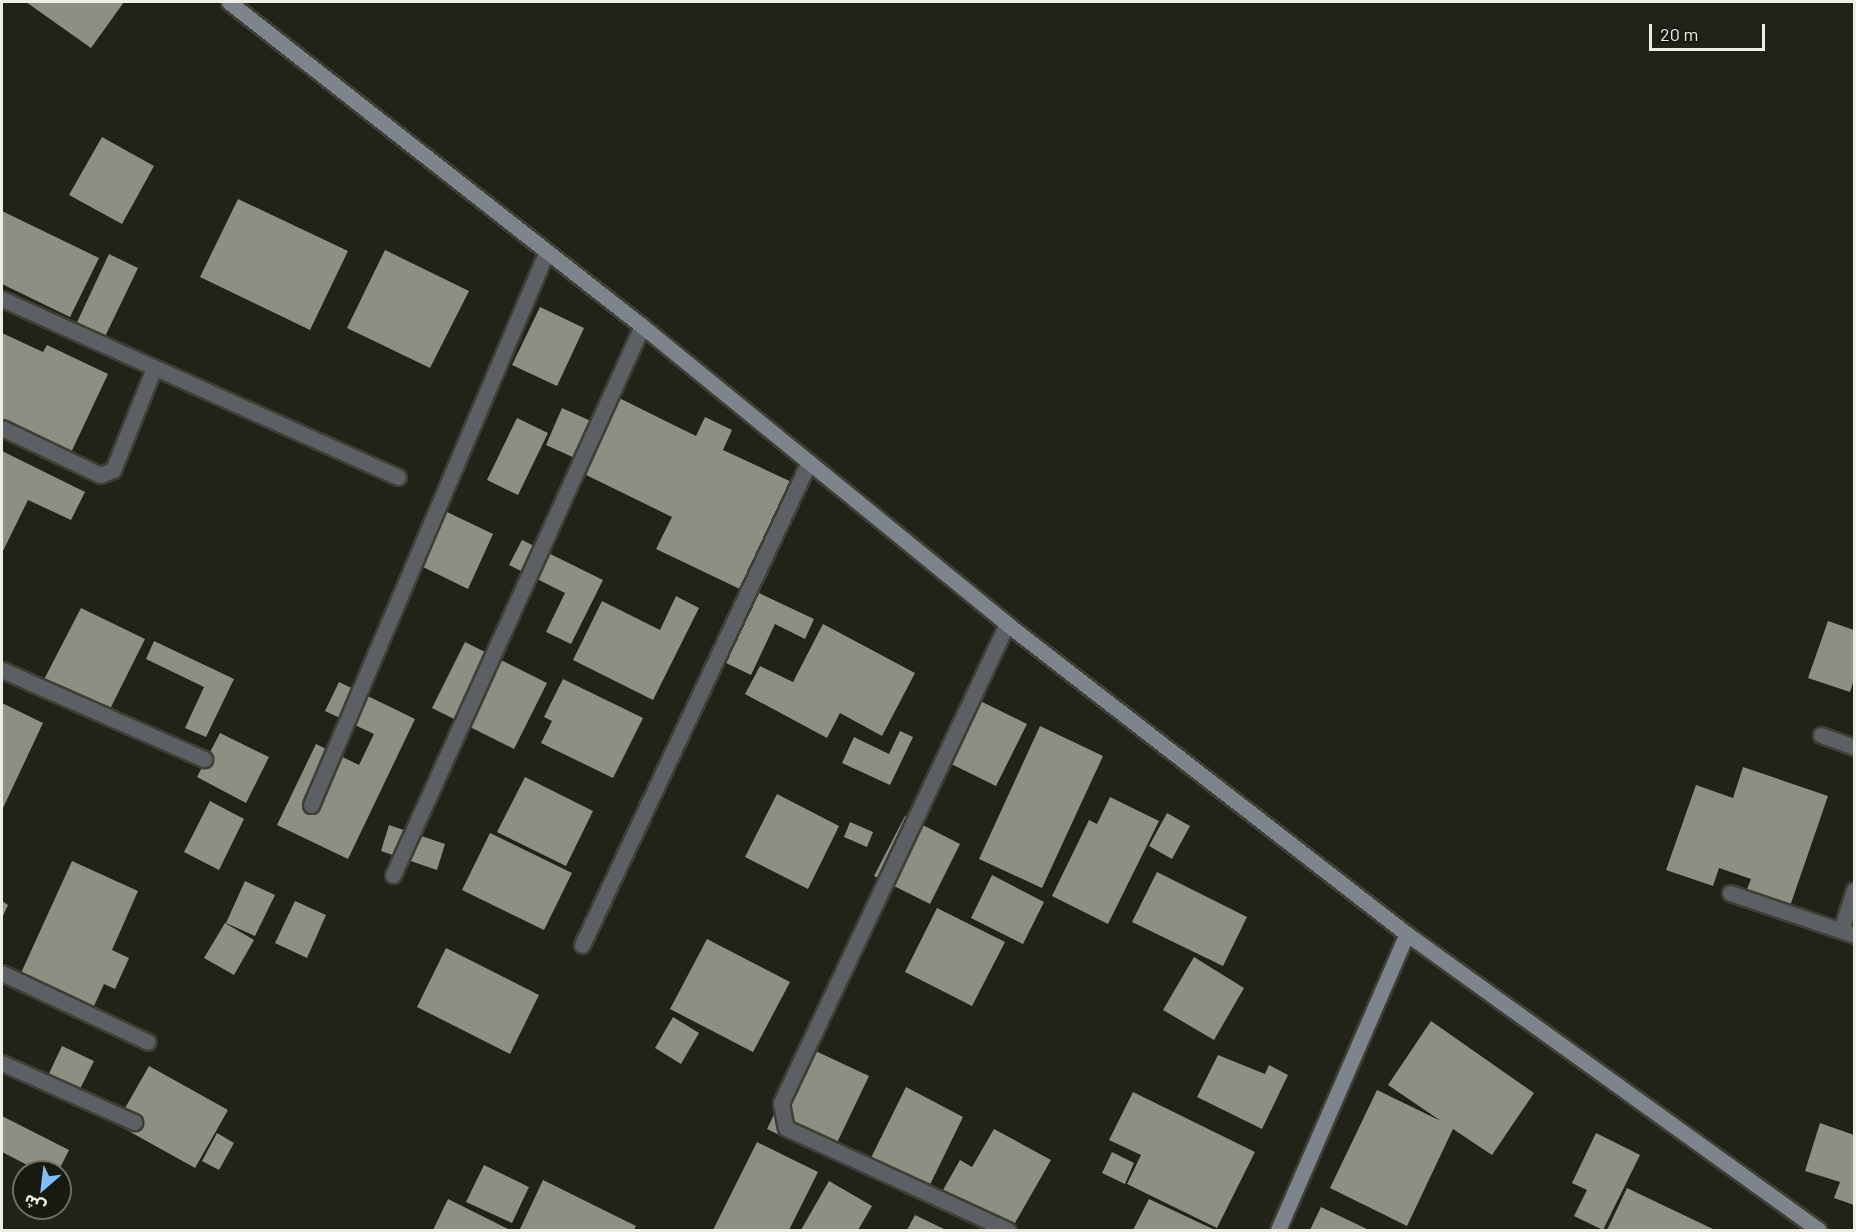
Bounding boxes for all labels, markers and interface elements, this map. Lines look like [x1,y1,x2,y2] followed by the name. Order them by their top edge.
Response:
[1652,12,1768,50] scale bar
[1660,23,1698,45] text: 20 m
[12,1160,72,1220] north arrow
[20,1191,48,1218] text: ش

